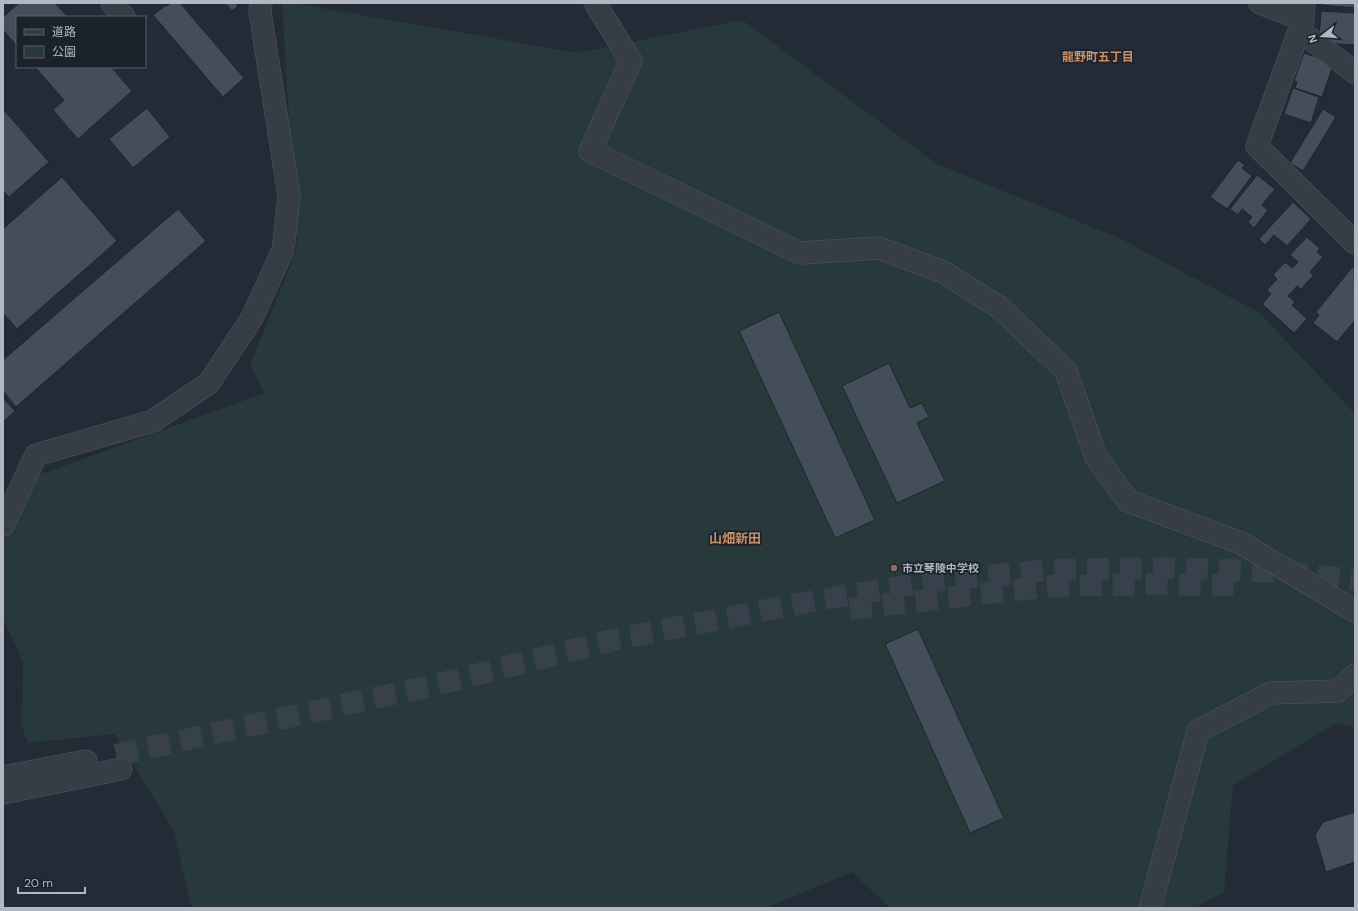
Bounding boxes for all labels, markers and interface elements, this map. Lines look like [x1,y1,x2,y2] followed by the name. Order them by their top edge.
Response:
[16,16,146,68] legend
[1302,16,1342,56] north arrow
[52,24,76,40] text: 道路
[1305,33,1320,45] text: N
[52,44,76,60] text: 公園
[1062,49,1134,65] district label: 龍野町五丁目
[709,530,761,547] district label: 山畑新田
[902,561,979,575] place label: 市立琴陵中学校
[889,563,899,573] marker: 市立琴陵中学校
[18,869,85,895] scale bar
[24,875,53,891] text: 20 m

